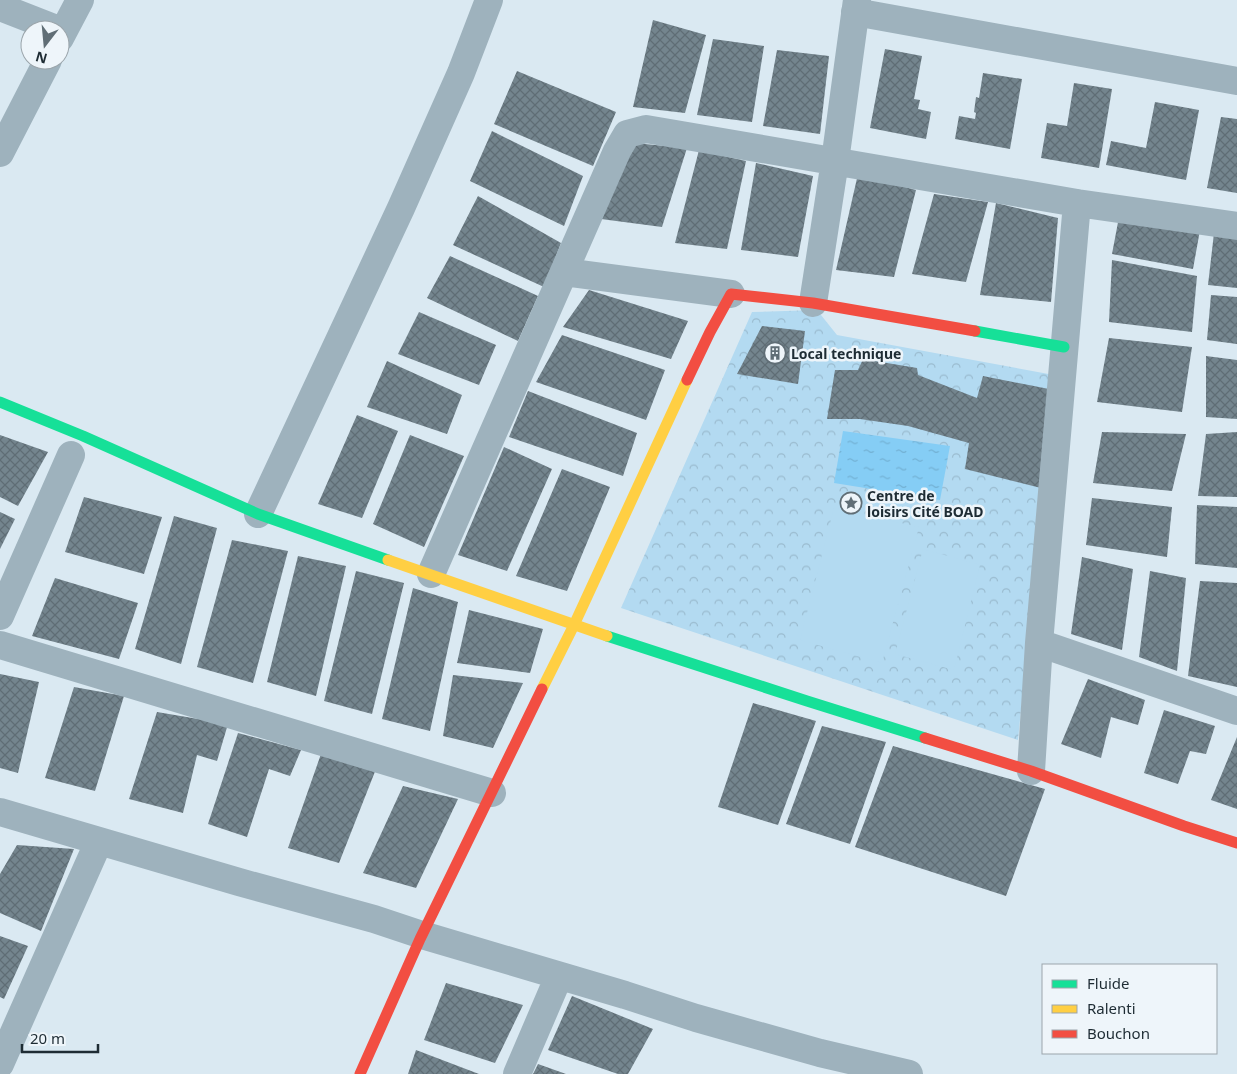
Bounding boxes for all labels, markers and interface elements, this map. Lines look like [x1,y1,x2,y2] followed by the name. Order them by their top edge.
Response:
[20,20,70,70] north arrow
[33,47,49,69] text: N
[763,341,787,365] building icon: Local technique
[791,344,901,363] place label: Local technique
[867,486,984,521] place label: Centre de loisirs Cité BOAD
[839,491,863,515] place icon: Centre de loisirs Cité BOAD
[1042,964,1217,1054] legend
[1087,973,1129,993] text: Fluide
[1087,998,1136,1018] text: Ralenti
[22,1022,99,1054] scale bar
[1087,1023,1150,1043] text: Bouchon
[30,1028,65,1048] text: 20 m

